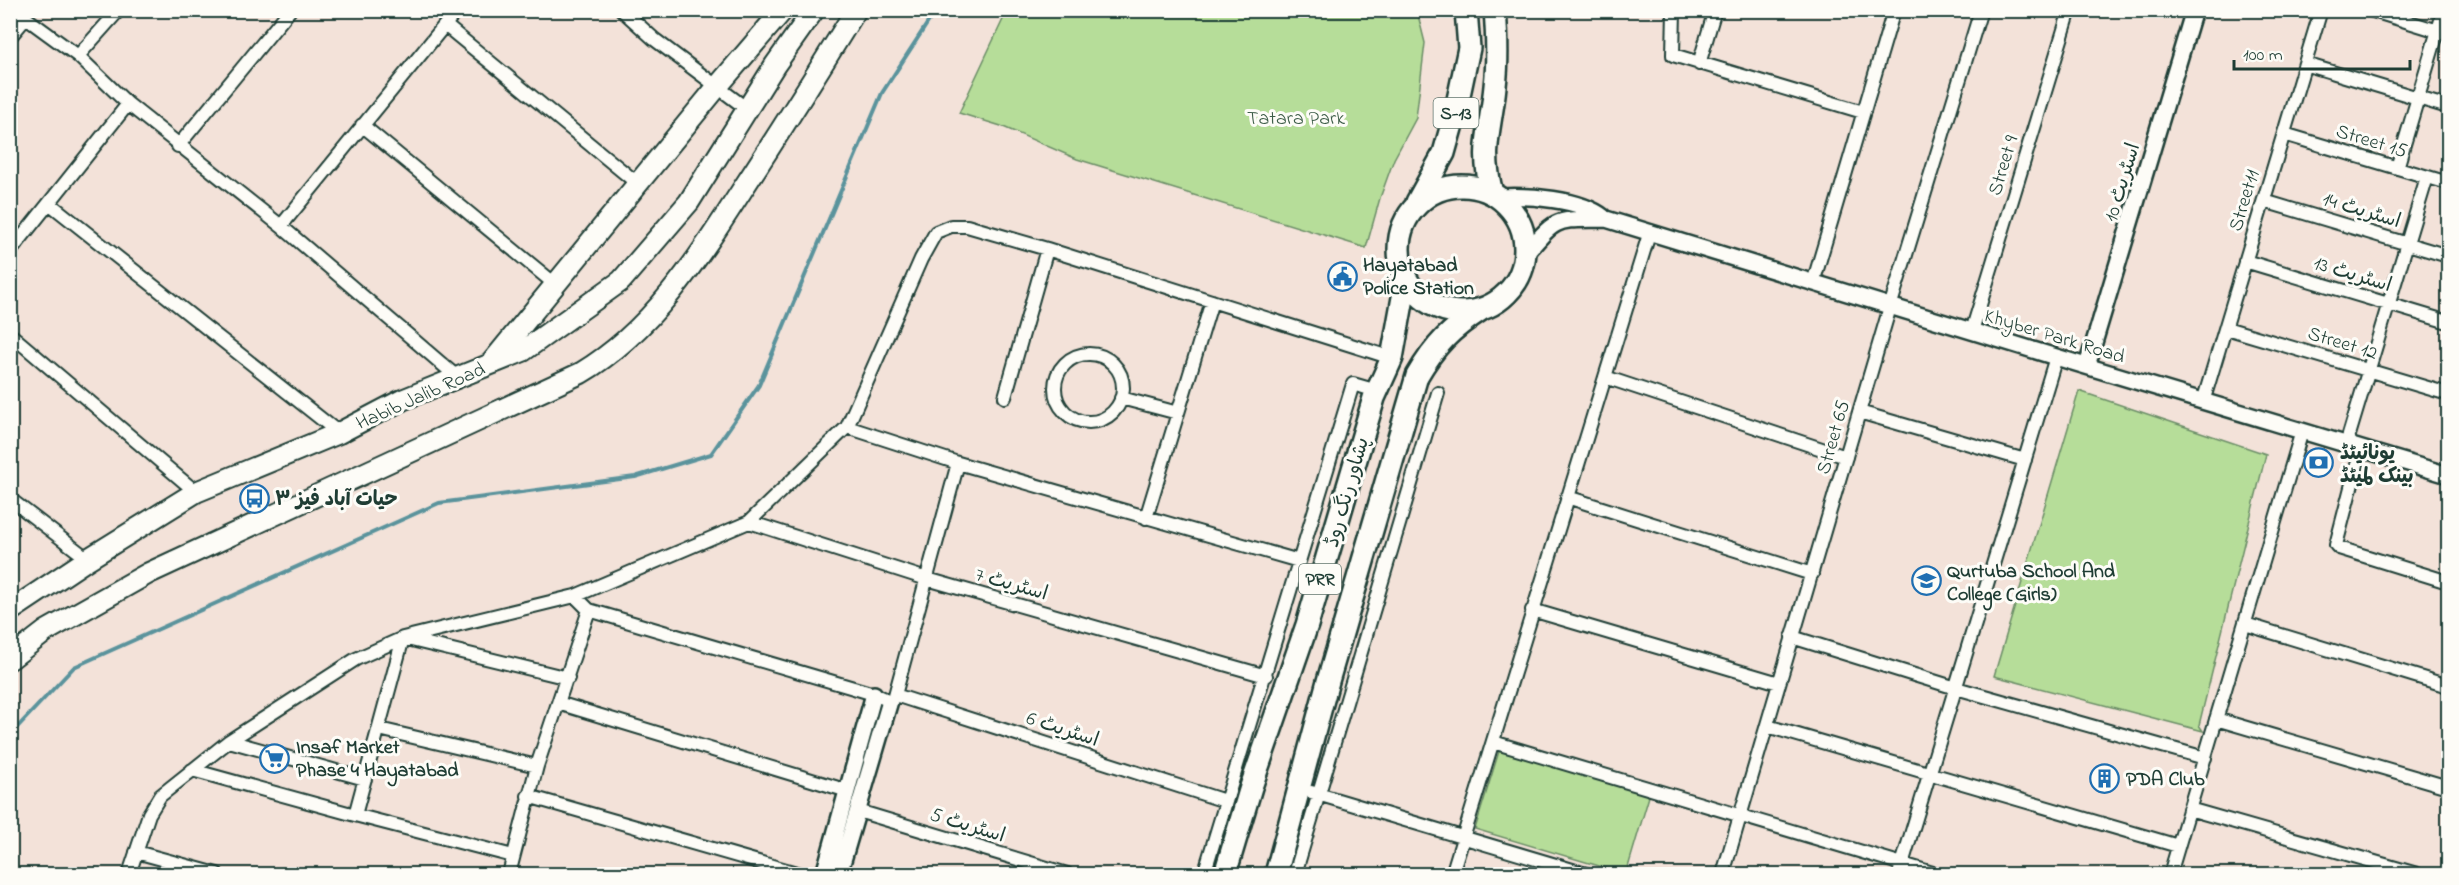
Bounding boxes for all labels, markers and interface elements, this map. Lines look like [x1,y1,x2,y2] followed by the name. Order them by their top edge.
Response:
[2234,33,2410,71] scale bar
[2243,43,2283,69] text: 100 m
[1434,98,1478,128] road number: S-13
[1247,105,1345,134] park label: Tatara Park
[2332,118,2411,167] street label: Street 15
[1982,132,2027,199] street label: Street 9
[2098,140,2149,226] street label: اسٹریٹ 10
[2222,166,2268,235] street label: Street11
[2318,186,2404,237] street label: اسٹریٹ 14
[2309,250,2395,301] street label: اسٹریٹ 13
[1363,252,1474,304] place label: Hayatabad Police Station
[1326,260,1358,292] public building icon: Hayatabad Police Station
[1980,302,2128,373] street label: Khyber Park Road
[2304,320,2381,369] street label: Street 12
[352,356,490,439] street label: Habib Jalib Road
[1810,397,1859,478] street label: Street 65
[1319,434,1378,551] street label: پشاور رنگ روڈ
[2340,440,2413,492] place label: یونائیٹڈ بینک لمیٹڈ
[2303,447,2335,479] bank icon: یونائیٹڈ بینک لمیٹڈ
[238,482,270,514] bus stop icon: حیات آباد فیز ۳
[275,486,398,515] place label: حیات آباد فیز ۳
[1947,558,2116,611] place label: Qurtuba School And College (Girls)
[972,561,1051,610] street label: اسٹریٹ 7
[1299,564,1341,594] road number: PRR
[1910,565,1942,597] school or university icon: Qurtuba School And College (Girls)
[1022,705,1102,756] street label: اسٹریٹ 6
[296,734,459,787] place label: Insaf Market Phase 4 Hayatabad
[259,742,291,774] supermarket icon: Insaf Market Phase 4 Hayatabad
[2089,762,2121,794] building icon: PDA Club
[2126,766,2205,795] place label: PDA Club
[926,801,1009,852] street label: اسٹریٹ 5

